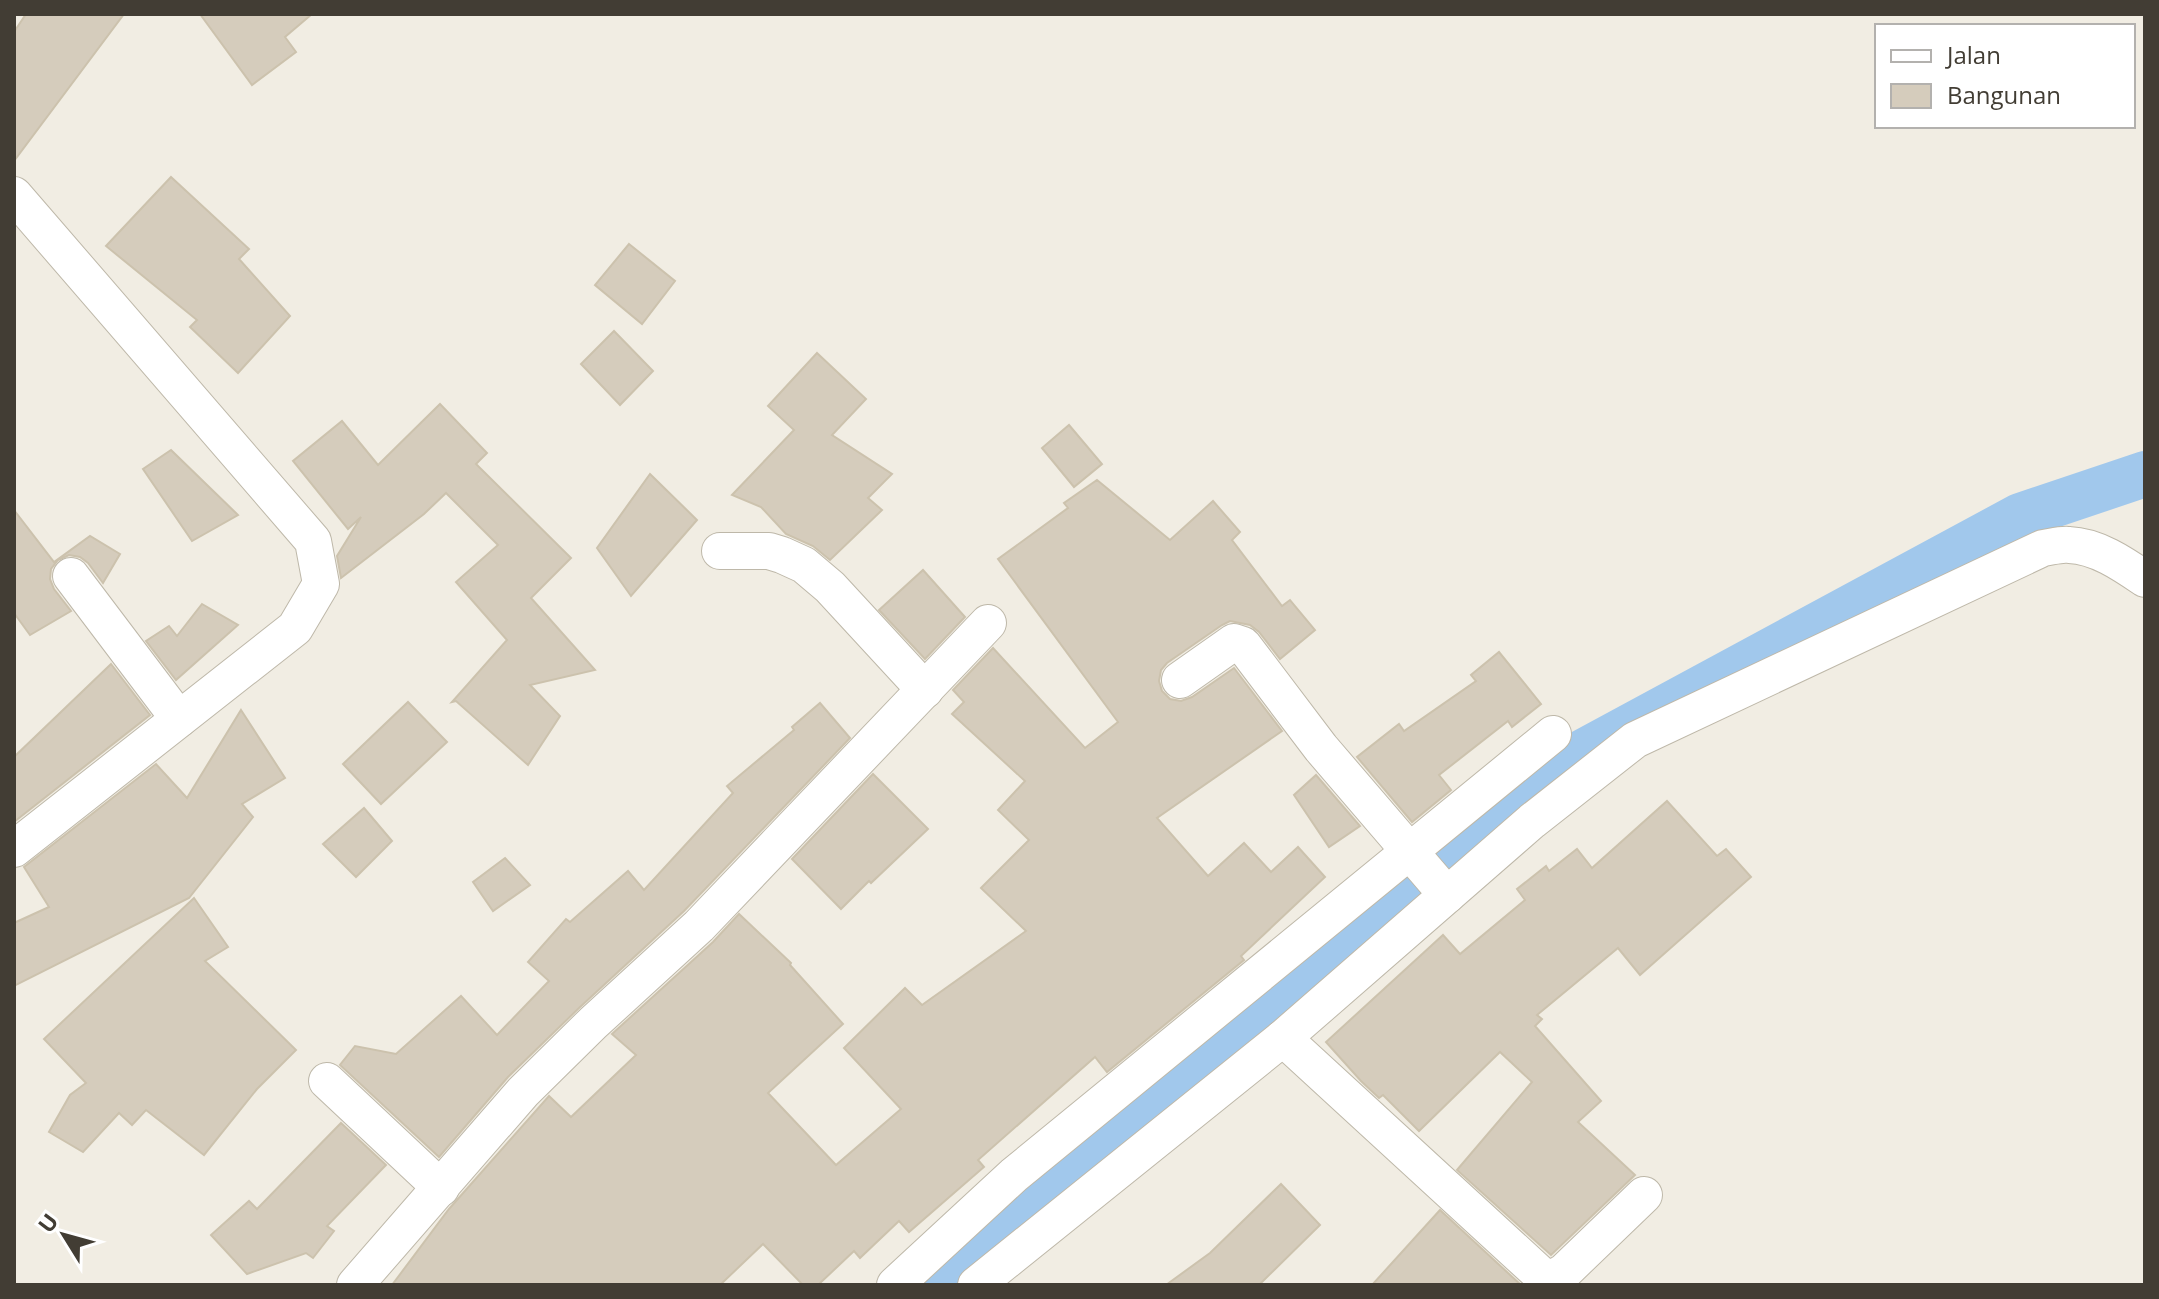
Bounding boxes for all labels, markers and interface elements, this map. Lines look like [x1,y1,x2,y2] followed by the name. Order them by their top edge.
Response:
[1875,24,2135,128] legend
[1945,38,2001,71] text: Jalan
[1947,78,2061,111] text: Bangunan
[24,1195,104,1275] north arrow
[30,1207,64,1238] text: U

